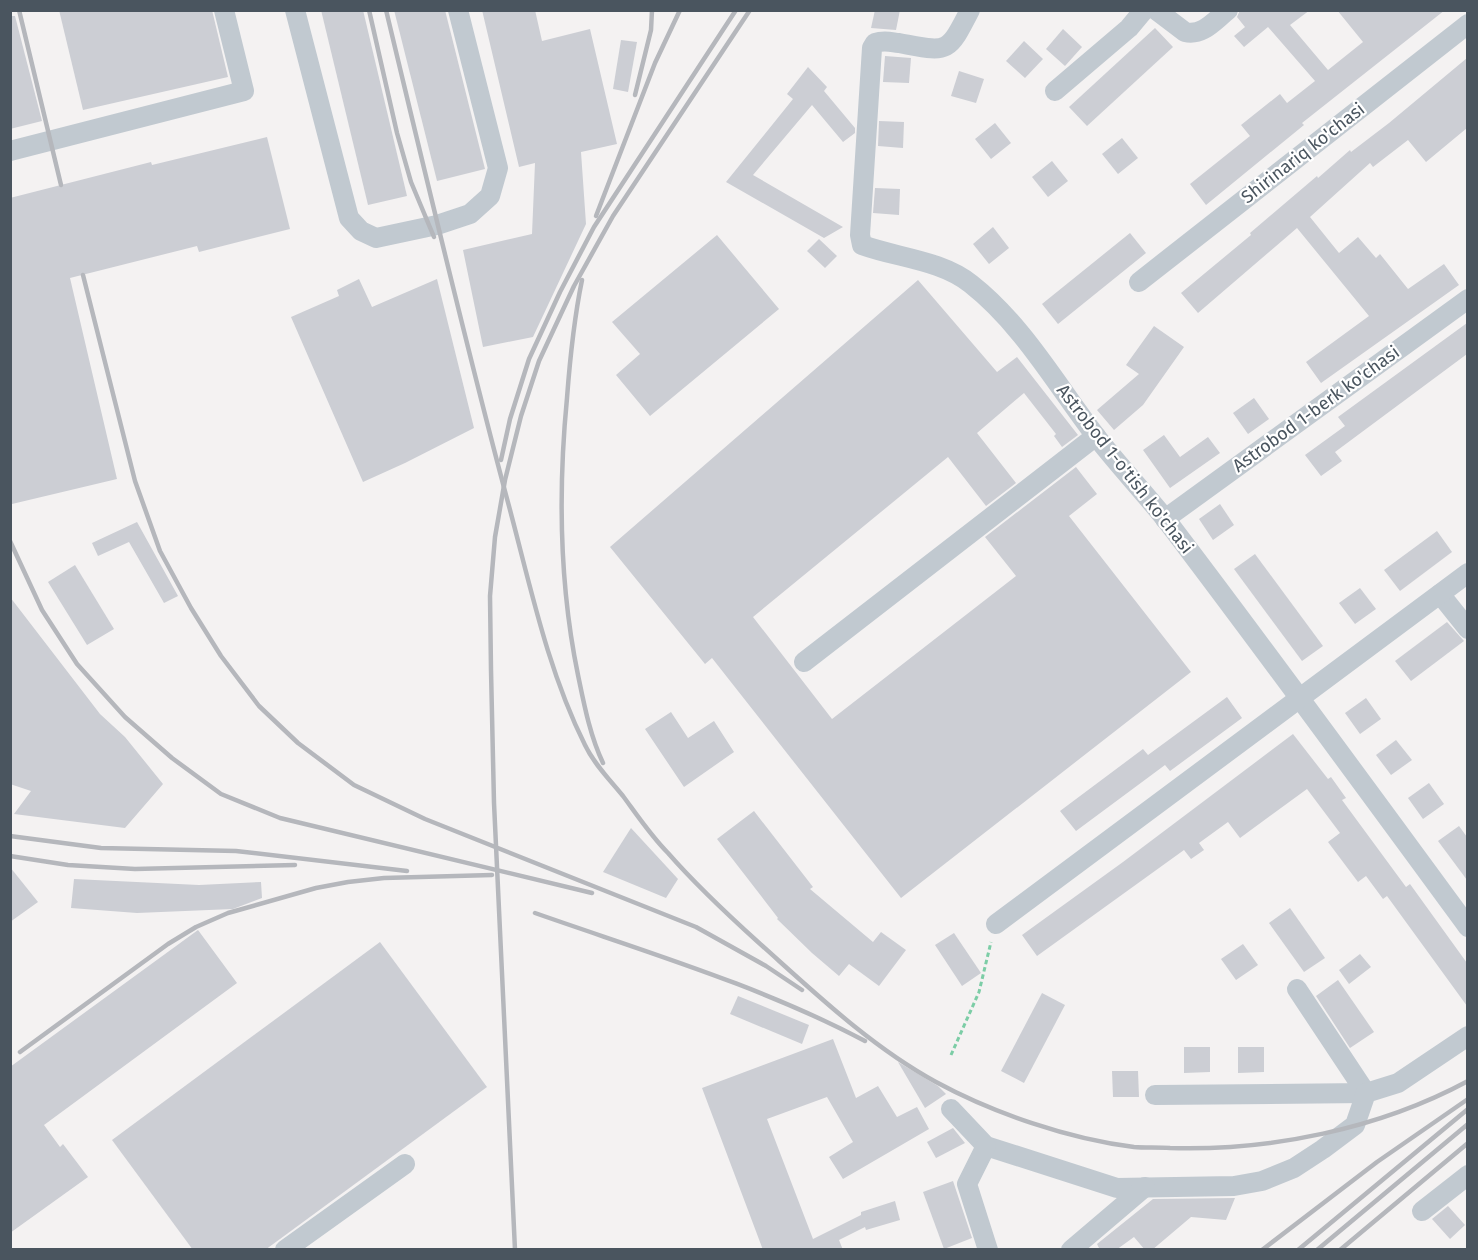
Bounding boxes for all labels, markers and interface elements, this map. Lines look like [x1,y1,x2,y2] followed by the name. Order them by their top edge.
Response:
[1237,98,1369,208] street label: Shirinariq ko'chasi
[1228,341,1404,477] street label: Astrobod 1-berk ko'chasi
[1052,380,1198,558] street label: Astrobod 1-o'tish ko'chasi

